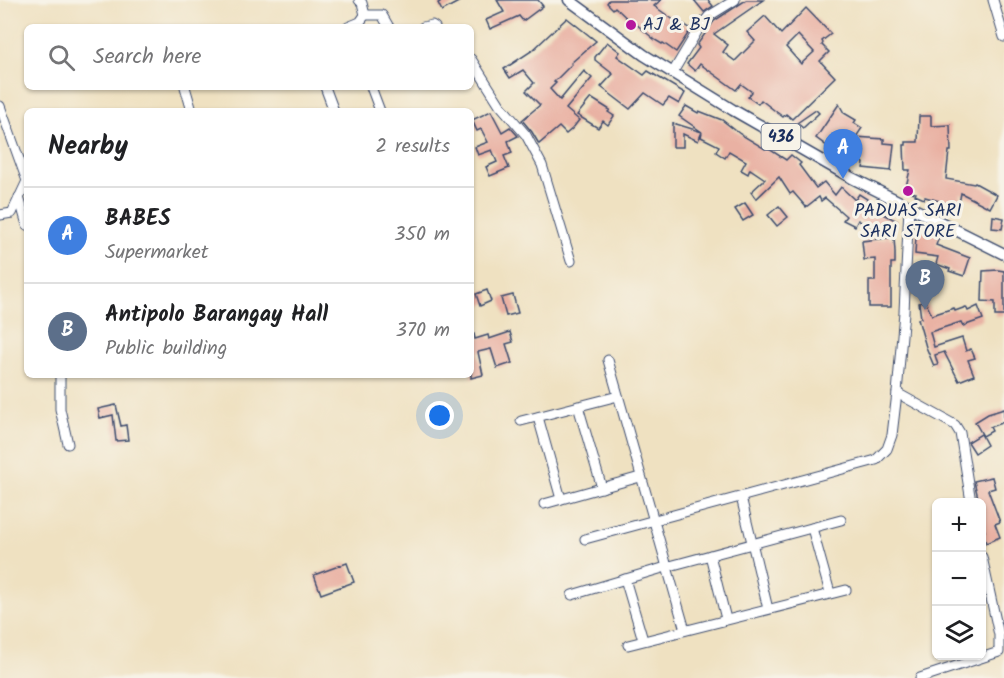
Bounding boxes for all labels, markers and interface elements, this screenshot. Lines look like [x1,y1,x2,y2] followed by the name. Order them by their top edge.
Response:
[643,11,710,40] place label: AJ & BJ
[624,18,638,32] marker: AJ & BJ
[24,24,474,90] search box
[93,40,201,75] text: Search here
[45,41,78,74] icon: search
[762,124,800,150] road number: 436
[48,126,128,168] text: Nearby
[824,130,862,179] pin: A
[375,131,450,163] text: 2 results
[901,184,915,198] marker: PADUAS SARI SARI STORE
[854,197,962,247] place label: PADUAS SARI SARI STORE
[105,202,171,237] text: BABES
[61,219,74,251] text: A
[394,219,450,251] text: 350 m
[105,237,208,269] text: Supermarket
[906,260,944,310] pin: B
[105,298,328,333] text: Antipolo Barangay Hall
[61,315,74,347] text: B
[395,315,450,347] text: 370 m
[105,333,227,365] text: Public building
[425,401,454,430] your location
[932,498,986,660] map controls
[932,498,986,552] button: +
[932,552,986,606] button: −
[932,606,986,660] button: layers

